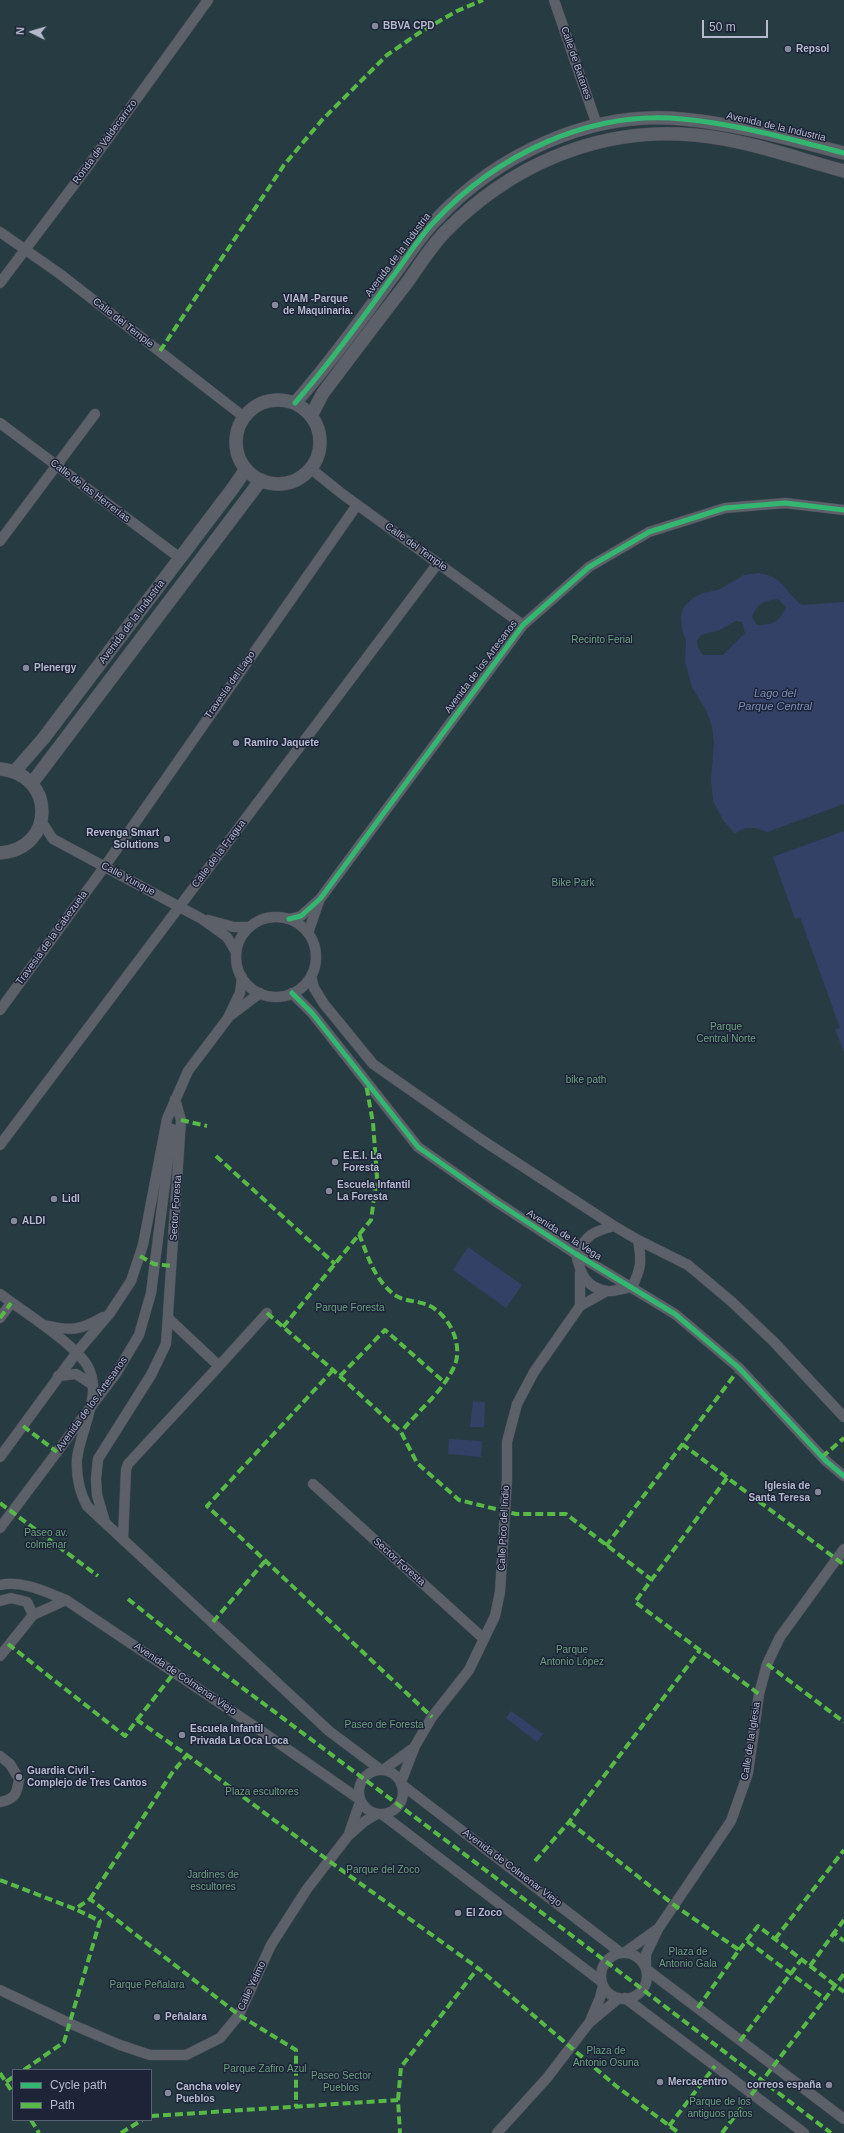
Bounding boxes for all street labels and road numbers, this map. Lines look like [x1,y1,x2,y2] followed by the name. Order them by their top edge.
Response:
[558,25,594,101] street label: Calle de Batanes
[70,98,140,186] street label: Ronda de Valdecarrizo
[725,110,827,144] street label: Avenida de la Industria
[363,211,433,299] street label: Avenida de la Industria
[90,296,156,350] street label: Calle del Temple
[48,457,132,525] street label: Calle de las Herrerías
[383,520,449,574] street label: Calle del Temple
[97,578,167,666] street label: Avenida de la Industria
[442,618,520,716] street label: Avenida de los Artesanos
[202,649,258,721] street label: Travesía del Lago
[190,818,248,890] street label: Calle de la Fragua
[99,860,157,898] street label: Calle Yunque
[14,889,90,987] street label: Travesía de la Cabezuela
[168,1175,184,1241] street label: Sector Foresta
[524,1207,604,1263] street label: Avenida de la Vega
[54,1355,130,1453] street label: Avenida de los Artesanos
[496,1485,512,1571] street label: Calle Pico del Indio
[371,1536,427,1588] street label: Sector Foresta
[132,1640,238,1718] street label: Avenida de Colmenar Viejo
[739,1701,763,1781] street label: Calle de la Iglesia
[460,1827,564,1909] street label: Avenida de Colmenar Viejo
[235,1959,269,2013] street label: Calle Yelmo

